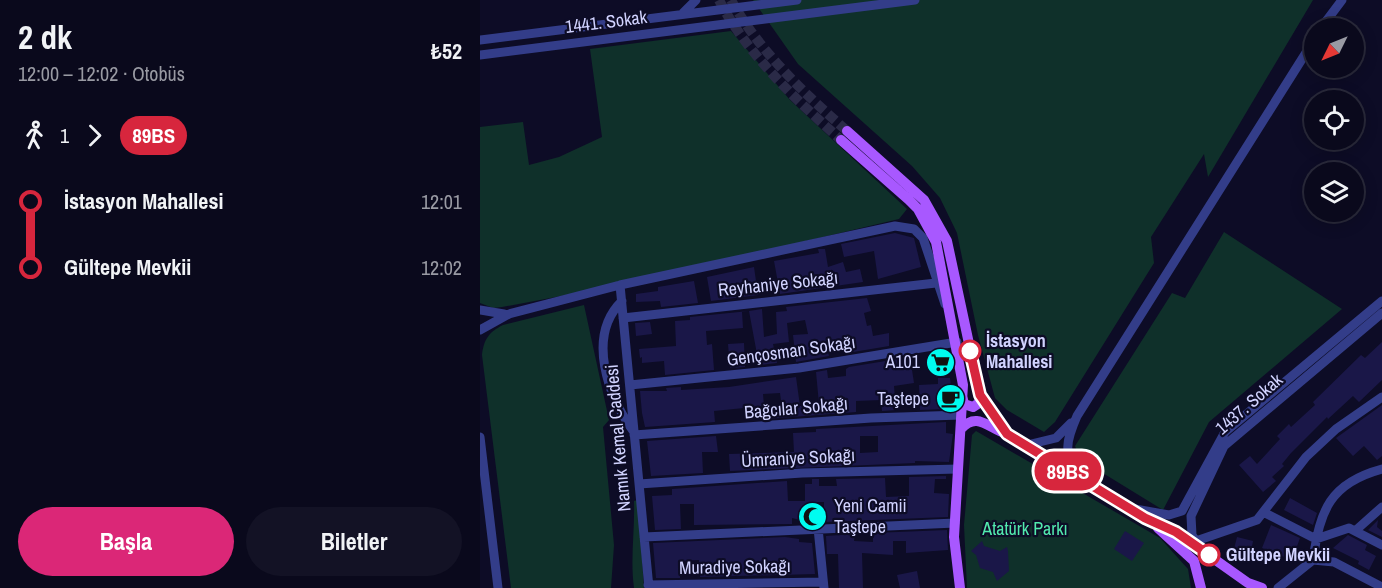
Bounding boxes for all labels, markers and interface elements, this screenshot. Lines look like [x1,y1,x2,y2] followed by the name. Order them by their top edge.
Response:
[564,4,649,39] street label: 1441. Sokak
[18,15,72,59] text: 2 dk
[1304,18,1364,78] north arrow
[1304,18,1364,222] map controls
[431,36,462,66] text: ₺52
[18,60,185,87] text: 12:00 – 12:02 · Otobüs
[1304,90,1364,150] button: locate
[18,119,51,152] icon: walk
[78,119,111,152] icon: forward
[132,121,175,150] text: 89BS
[60,122,69,149] text: 1
[1304,162,1364,222] button: layers
[64,186,223,216] text: İstasyon Mahallesi
[421,188,462,215] text: 12:01
[64,252,191,282] text: Gültepe Mevkii
[421,254,462,281] text: 12:02
[717,265,839,302] street label: Reyhaniye Sokağı
[986,328,1052,374] place label: İstasyon Mahallesi
[725,329,857,372] street label: Gençosman Sokağı
[959,340,981,362] marker: İstasyon Mahallesi
[925,346,957,378] supermarket icon: A101
[885,349,921,374] place label: A101
[599,363,636,513] street label: Namık Kemal Caddesi
[1210,367,1288,440] street label: 1437. Sokak
[934,383,966,415] cafe icon: Taştepe
[877,386,929,411] place label: Taştepe
[743,391,849,424] street label: Bağcılar Sokağı
[740,442,856,473] street label: Ümraniye Sokağı
[1026,452,1110,490] line badge: 89BS
[1046,457,1090,486] text: 89BS
[834,493,907,539] place label: Yeni Camii Taştepe
[797,500,829,532] mosque icon: Yeni Camii Taştepe
[18,507,234,576] button: Başla
[246,507,462,576] button: Biletler
[981,516,1068,541] park label: Atatürk Parkı
[1226,542,1330,567] place label: Gültepe Mevkii
[1198,544,1220,566] marker: Gültepe Mevkii
[679,553,791,580] street label: Muradiye Sokağı

